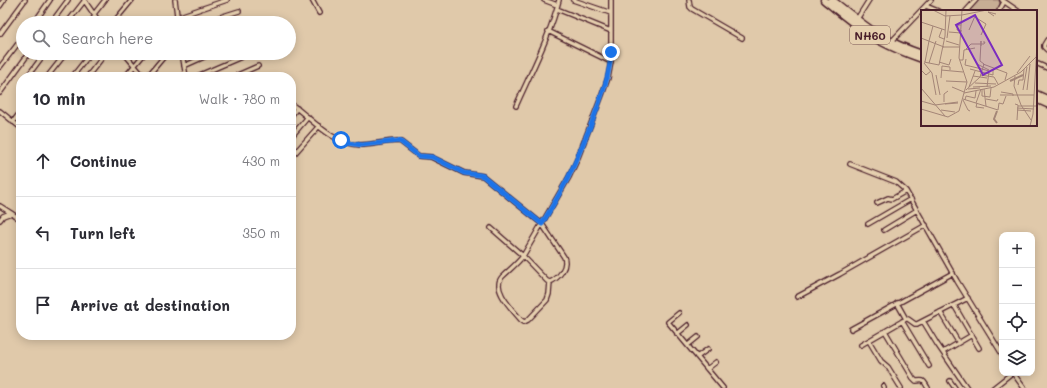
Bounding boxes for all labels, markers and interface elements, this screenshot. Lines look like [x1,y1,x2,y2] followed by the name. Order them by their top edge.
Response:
[921,10,1037,126] inset map
[16,16,296,60] search box
[850,26,890,44] road number: NH60
[30,27,52,49] icon: search
[62,28,153,48] text: Search here
[602,43,620,61] route end
[32,87,86,109] text: 10 min
[199,90,280,107] text: Walk · 780 m
[332,131,350,149] route start
[32,150,54,172] icon: ahead
[70,151,137,171] text: Continue
[242,152,280,169] text: 430 m
[32,222,54,244] icon: left
[70,223,135,243] text: Turn left
[242,224,280,241] text: 350 m
[999,232,1035,376] map controls
[999,232,1035,268] button: +
[999,268,1035,304] button: −
[32,294,54,316] icon: arrive
[70,295,230,315] text: Arrive at destination
[999,304,1035,340] button: locate
[999,340,1035,376] button: layers

